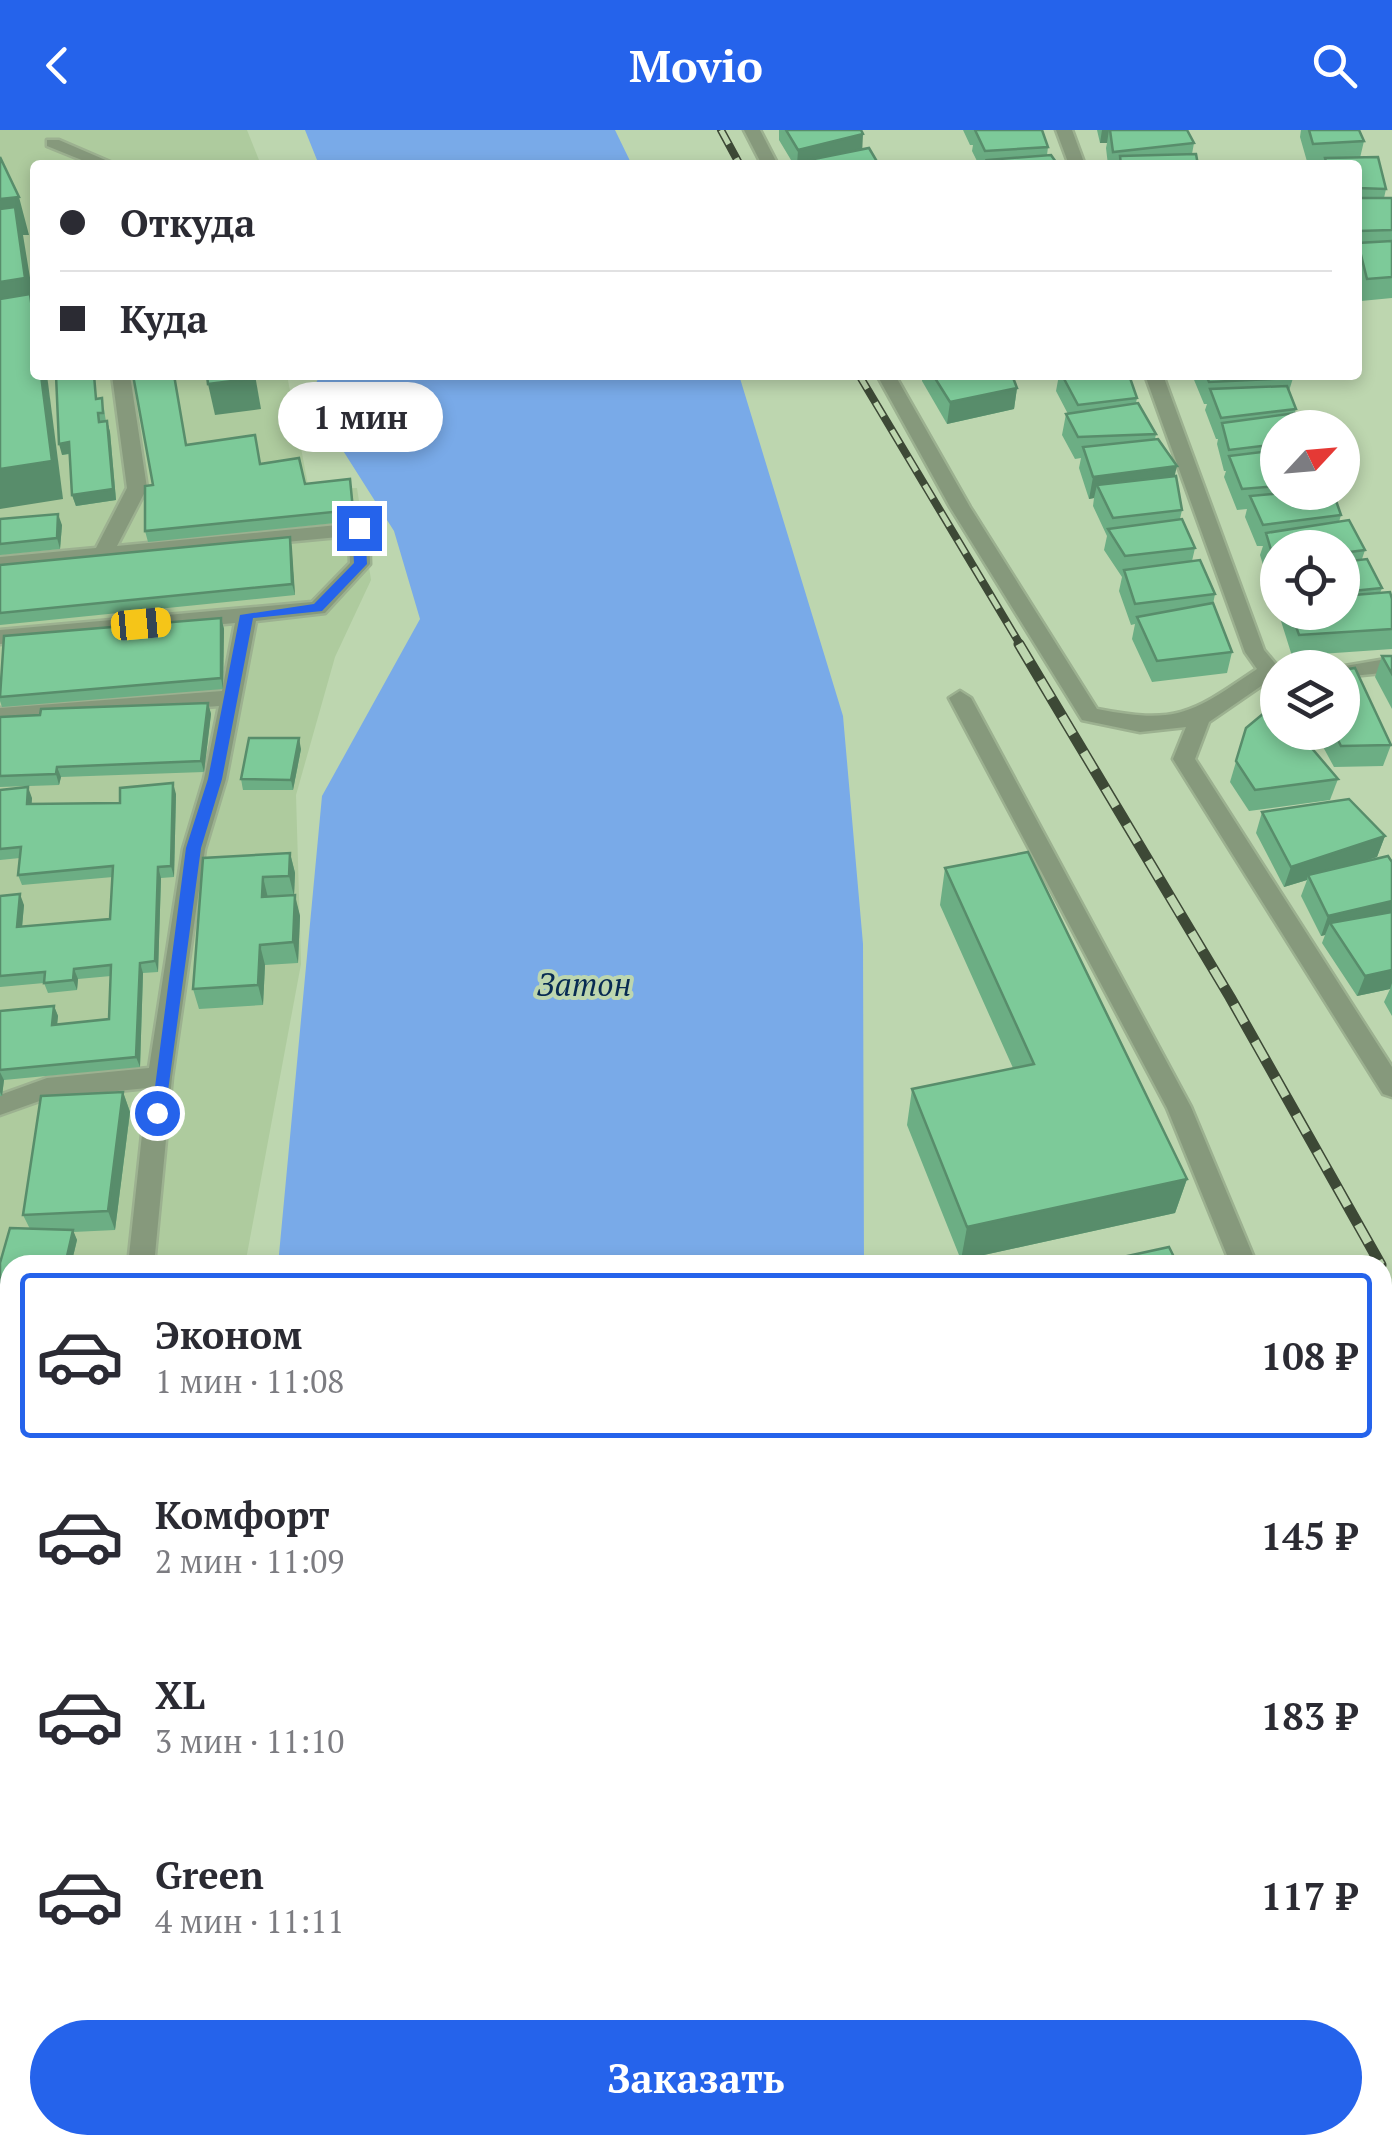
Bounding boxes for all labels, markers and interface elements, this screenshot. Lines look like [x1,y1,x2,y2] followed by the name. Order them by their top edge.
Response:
[629,35,763,95] text: Movio
[30,38,85,93] icon: back
[1307,38,1362,93] icon: search
[120,198,255,248] text: Откуда
[120,294,208,344] text: Куда
[276,383,442,453] callout: 1 мин
[313,396,408,438] text: 1 мин
[1260,410,1360,510] north arrow
[1260,410,1360,750] map controls
[337,506,382,551] route end
[1260,530,1360,630] button: locate
[110,606,172,642] car
[1260,650,1360,750] button: layers
[537,963,631,1005] water label: Затон
[135,1091,180,1136] route start
[155,1310,302,1360] text: Эконом
[35,1311,125,1401] icon: car
[1261,1331,1357,1381] text: 108 ₽
[155,1360,344,1402] text: 1 мин · 11:08
[155,1490,330,1540] text: Комфорт
[35,1491,125,1581] icon: car
[1261,1511,1357,1561] text: 145 ₽
[155,1540,344,1582] text: 2 мин · 11:09
[155,1670,205,1720] text: XL
[35,1671,125,1761] icon: car
[1261,1691,1357,1741] text: 183 ₽
[155,1720,344,1762] text: 3 мин · 11:10
[155,1850,264,1900] text: Green
[35,1851,125,1941] icon: car
[1261,1871,1357,1921] text: 117 ₽
[155,1900,344,1942] text: 4 мин · 11:11
[30,2020,1362,2135] button: Заказать

